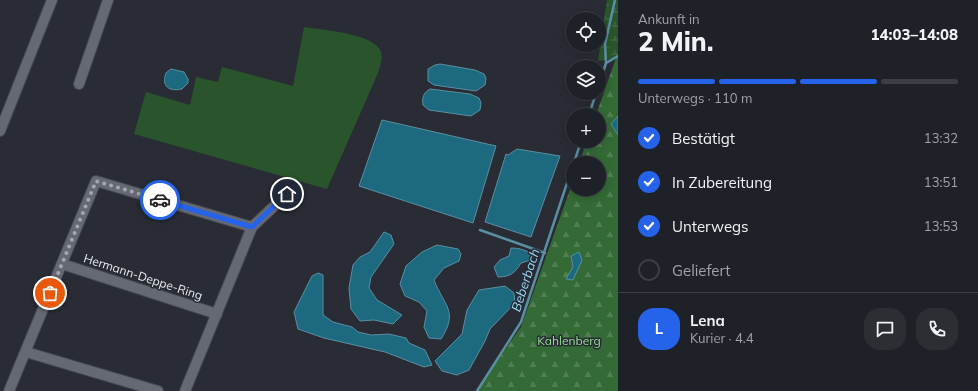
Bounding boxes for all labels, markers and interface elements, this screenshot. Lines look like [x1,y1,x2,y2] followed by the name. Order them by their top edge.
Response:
[638,11,700,27] text: Ankunft in
[566,12,606,196] map controls
[566,12,606,52] button: locate
[638,25,714,58] text: 2 Min.
[871,25,958,44] text: 14:03–14:08
[566,60,606,100] button: layers
[638,90,752,106] text: Unterwegs · 110 m
[566,108,606,148] button: +
[638,127,660,149] icon: check
[672,129,735,148] text: Bestätigt
[924,130,958,146] text: 13:32
[566,156,606,196] button: −
[638,171,660,193] icon: check
[672,173,772,192] text: In Zubereitung
[924,174,958,190] text: 13:51
[270,177,304,211] pin
[140,180,180,220] courier
[276,183,298,205] icon: home
[149,189,171,211] icon: car
[638,215,660,237] icon: check
[672,217,749,236] text: Unterwegs
[924,218,958,234] text: 13:53
[507,247,543,313] water label: Beberbach
[82,250,205,303] street label: Hermann-Deppe-Ring
[672,261,731,280] text: Geliefert
[33,276,67,310] pin
[39,282,61,304] icon: bag
[864,308,906,350] button: chat
[916,308,958,350] button: phone
[690,311,725,330] text: Lena
[655,319,663,338] text: L
[690,330,754,346] text: Kurier · 4.4
[537,333,601,348] park label: Kahlenberg

